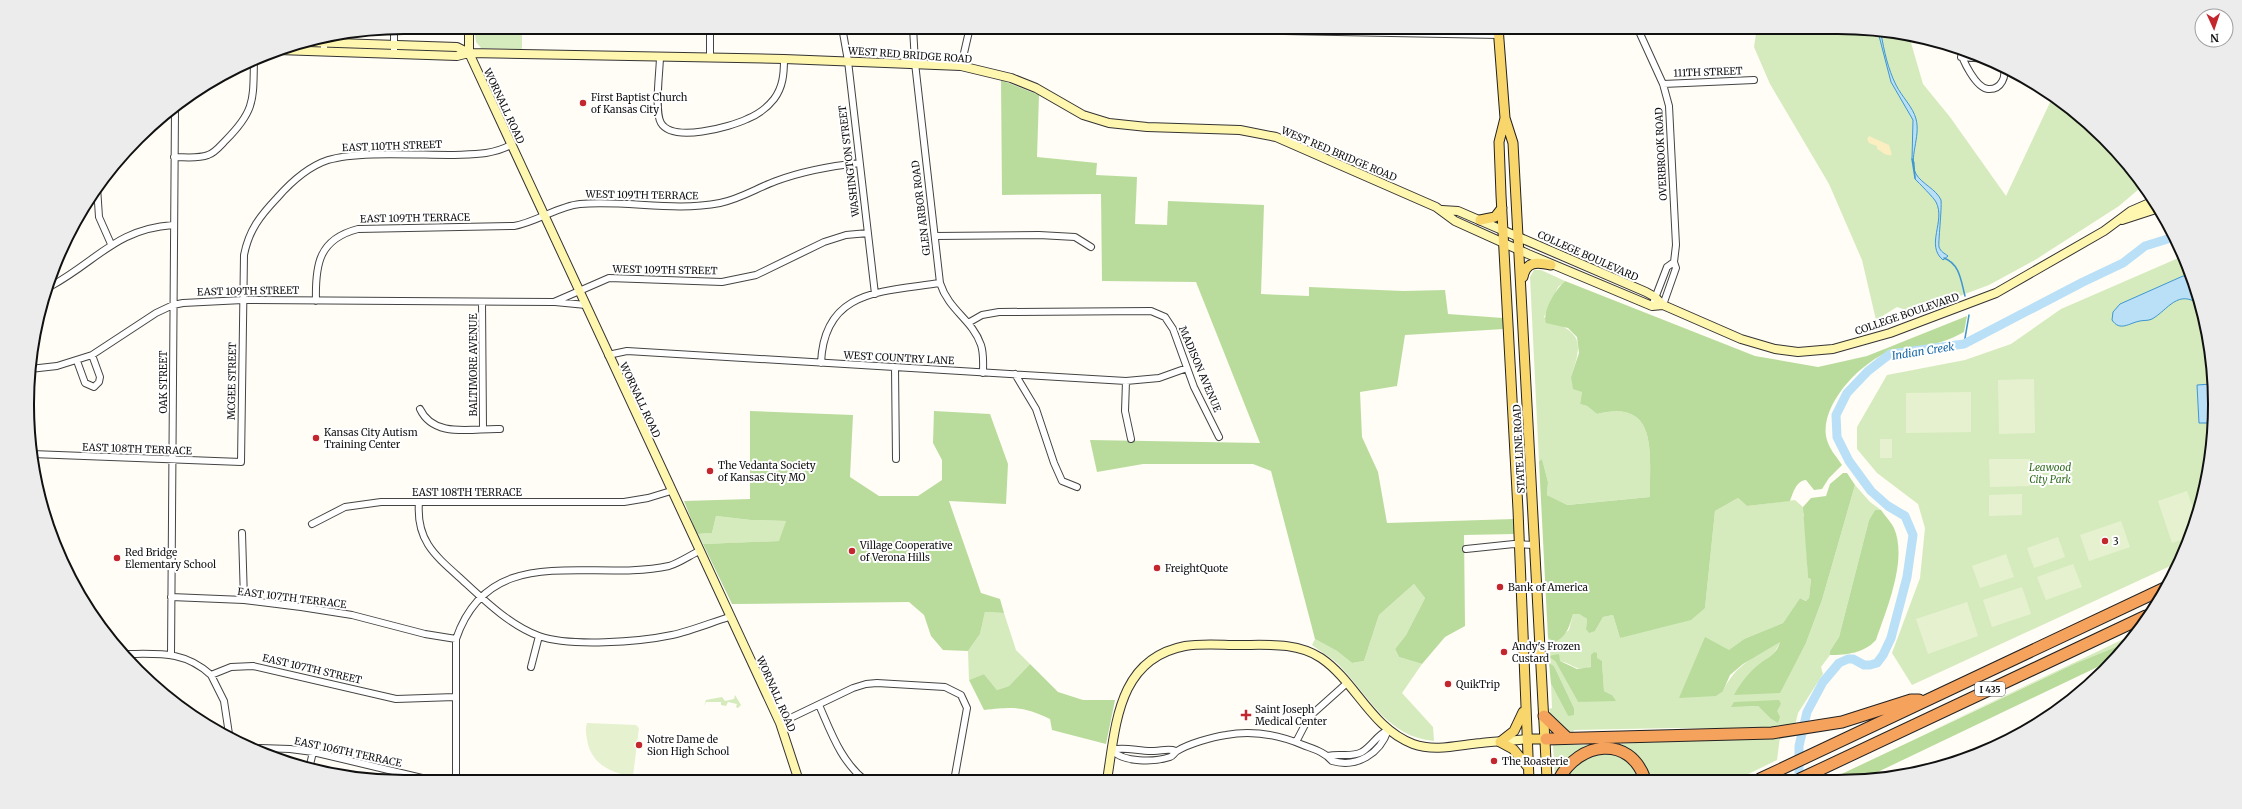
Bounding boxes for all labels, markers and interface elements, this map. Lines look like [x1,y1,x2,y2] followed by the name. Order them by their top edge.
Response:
[2194,8,2234,48] north arrow
[2210,31,2219,45] text: N
[847,44,973,66] street label: WEST RED BRIDGE ROAD
[1673,64,1743,80] street label: 111TH STREET
[480,65,527,146] street label: WORNALL ROAD
[591,91,688,116] place label: First Baptist Church of Kansas City
[578,98,588,108] marker: First Baptist Church of Kansas City
[836,105,862,218] street label: WASHINGTON STREET
[1652,107,1670,201] street label: OVERBROOK ROAD
[1278,123,1399,184] street label: WEST RED BRIDGE ROAD
[342,138,442,154] street label: EAST 110TH STREET
[909,159,933,256] street label: GLEN ARBOR ROAD
[584,187,699,202] street label: WEST 109TH TERRACE
[360,211,471,225] street label: EAST 109TH TERRACE
[1535,228,1641,284] street label: COLLEGE BOULEVARD
[611,263,718,277] street label: WEST 109TH STREET
[197,284,299,298] street label: EAST 109TH STREET
[1853,290,1961,338] street label: COLLEGE BOULEVARD
[467,313,480,417] street label: BALTIMORE AVENUE
[1176,324,1224,415] street label: MADISON AVENUE
[1891,339,1955,363] water label: Indian Creek
[225,342,239,420] street label: MCGEE STREET
[842,349,955,367] street label: WEST COUNTRY LANE
[157,350,170,413] street label: OAK STREET
[616,359,663,440] street label: WORNALL ROAD
[1510,404,1528,494] street label: STATE LINE ROAD
[324,426,418,451] place label: Kansas City Autism Training Center
[311,433,321,443] marker: Kansas City Autism Training Center
[82,441,193,457] street label: EAST 108TH TERRACE
[718,459,816,484] place label: The Vedanta Society of Kansas City MO
[2029,461,2071,486] park label: Leawood City Park
[705,466,715,476] marker: The Vedanta Society of Kansas City MO
[412,486,523,499] street label: EAST 108TH TERRACE
[2113,535,2119,548] place label: 3
[2100,536,2110,546] marker: 3
[859,539,952,564] place label: Village Cooperative of Verona Hills
[125,546,216,571] place label: Red Bridge Elementary School
[847,546,857,556] marker: Village Cooperative of Verona Hills
[112,553,122,563] marker: Red Bridge Elementary School
[1165,562,1228,575] place label: FreightQuote
[1152,563,1162,573] marker: FreightQuote
[1508,581,1588,594] place label: Bank of America
[1495,582,1505,592] marker: Bank of America
[237,585,348,611] street label: EAST 107TH TERRACE
[1511,640,1581,665] place label: Andy's Frozen Custard
[1499,647,1509,657] marker: Andy's Frozen Custard
[261,651,363,687] street label: EAST 107TH STREET
[753,653,799,734] street label: WORNALL ROAD
[1456,678,1500,691] place label: QuikTrip
[1443,679,1453,689] marker: QuikTrip
[1975,682,2005,696] road number: I 435
[1255,703,1327,728] place label: Saint Joseph Medical Center
[1240,709,1252,721] marker: Saint Joseph Medical Center
[647,733,729,758] place label: Notre Dame de Sion High School
[293,734,404,770] street label: EAST 106TH TERRACE
[634,740,644,750] marker: Notre Dame de Sion High School
[1502,755,1568,768] place label: The Roasterie
[1489,756,1499,766] marker: The Roasterie

